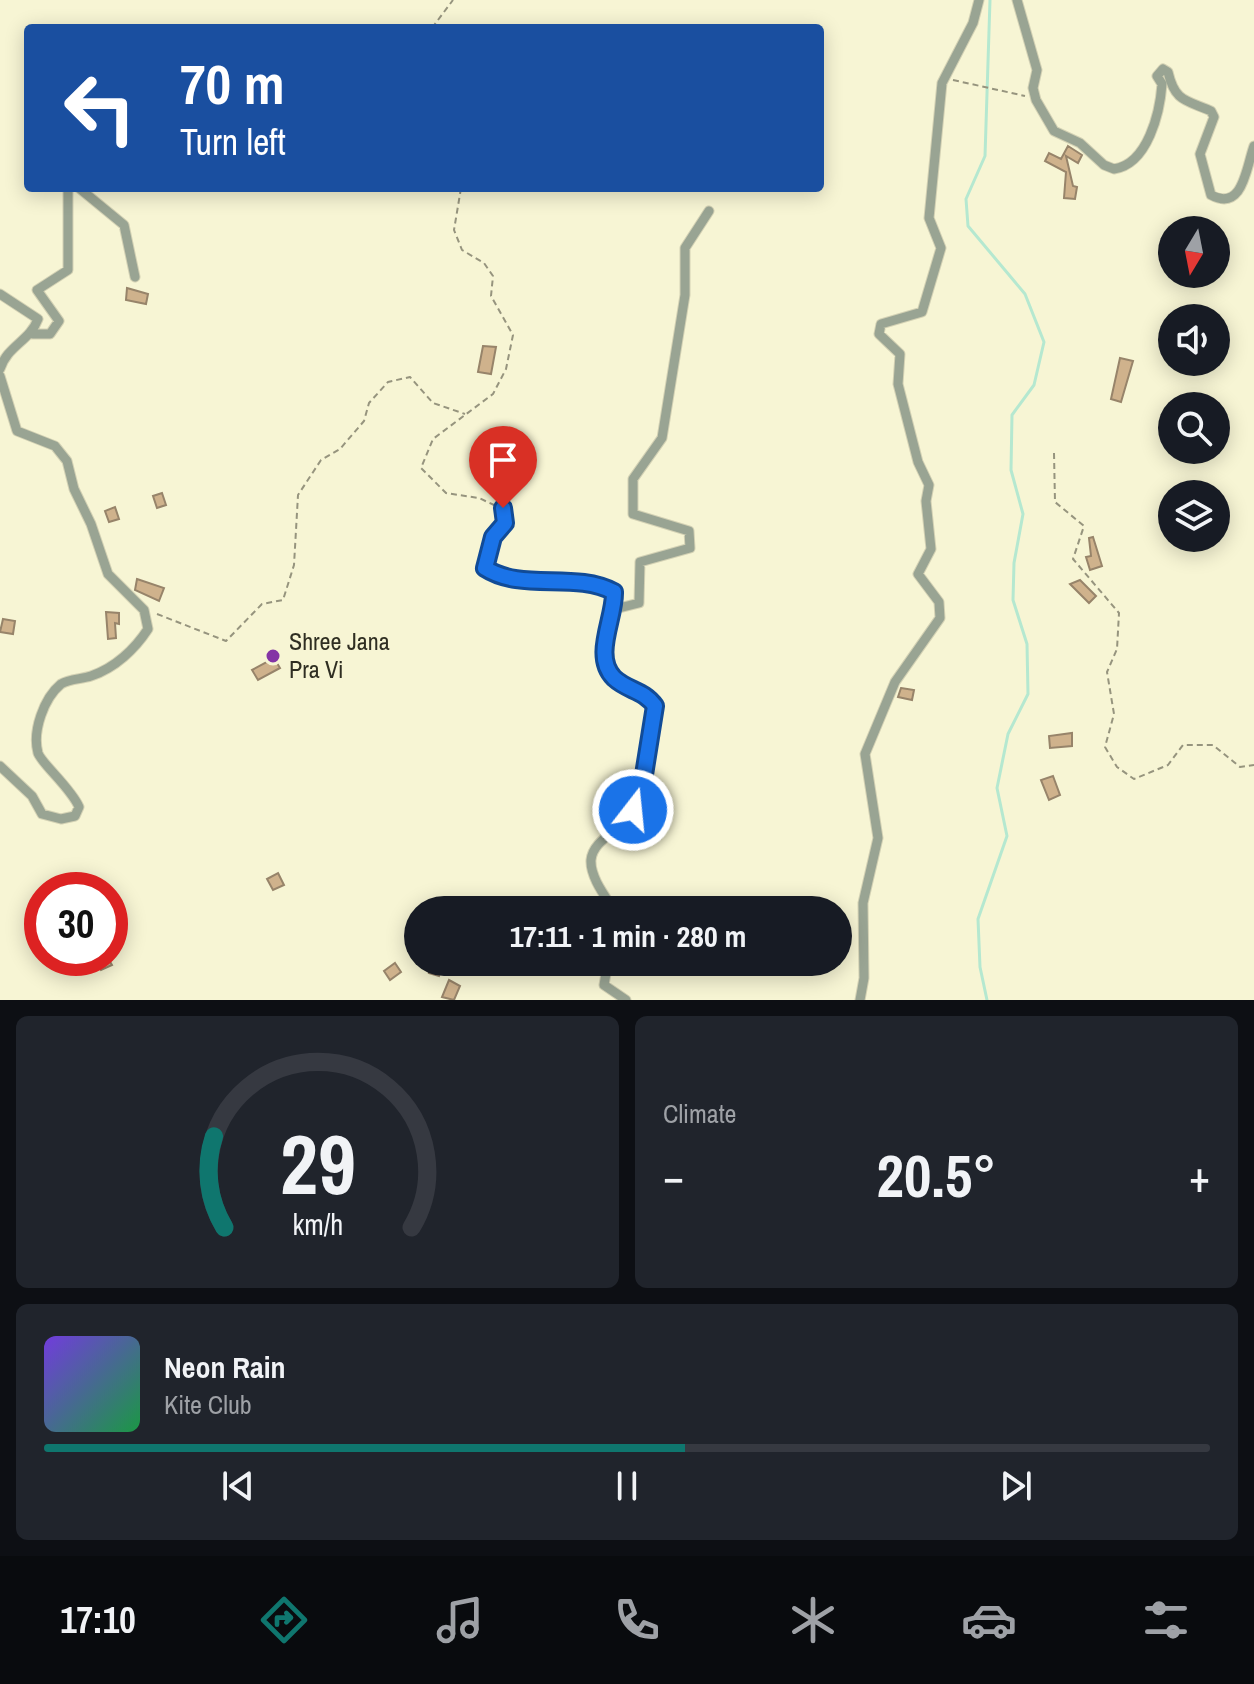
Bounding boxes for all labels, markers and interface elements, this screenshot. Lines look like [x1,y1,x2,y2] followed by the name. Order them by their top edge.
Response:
[180,46,285,121] text: 70 m
[48,56,152,160] icon: left
[180,118,286,166] text: Turn left
[1158,216,1230,288] north arrow
[1158,216,1230,552] map controls
[1158,304,1230,376] button: sound
[1158,392,1230,464] button: search
[469,426,537,508] pin
[481,438,525,482] icon: arrive
[1158,480,1230,552] button: layers
[289,625,390,685] place label: Shree Jana Pra Vi
[264,647,282,665] marker: Shree Jana Pra Vi
[591,768,675,852] position arrow
[24,872,128,976] speed limit sign: 30
[510,916,746,956] text: 17:11 · 1 min · 280 m
[663,1096,736,1131] text: Climate
[280,1108,355,1220] text: 29
[877,1135,996,1216] text: 20.5°
[663,1146,684,1206] text: −
[1189,1146,1210,1206] text: +
[292,1205,343,1244] text: km/h
[164,1347,286,1387] text: Neon Rain
[164,1387,252,1422] text: Kite Club
[216,1464,260,1508] icon: previous
[605,1464,649,1508] icon: pause
[994,1464,1038,1508] icon: next
[256,1592,312,1648] icon: directions
[432,1592,488,1648] icon: music
[609,1592,665,1648] icon: phone
[785,1592,841,1648] icon: climate
[961,1592,1017,1648] icon: car
[1138,1592,1194,1648] icon: filters
[60,1596,136,1644] text: 17:10

